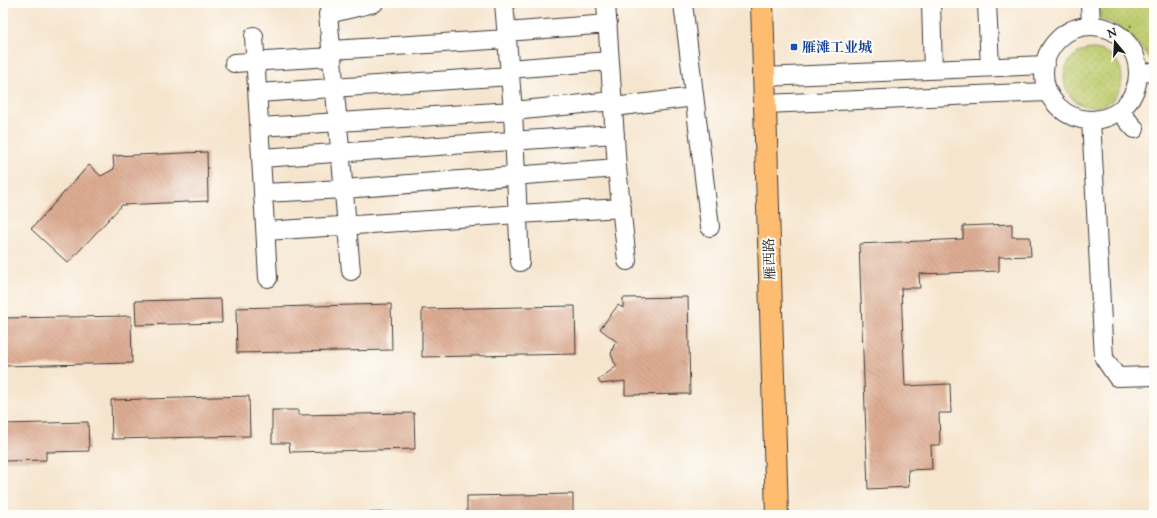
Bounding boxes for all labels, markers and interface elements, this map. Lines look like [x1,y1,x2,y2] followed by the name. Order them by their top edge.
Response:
[1095,22,1135,62] north arrow
[1105,24,1119,43] text: N
[802,39,872,59] place label: 雁滩工业城
[789,42,799,52] marker: 雁滩工业城
[760,238,782,280] street label: 雁西路

